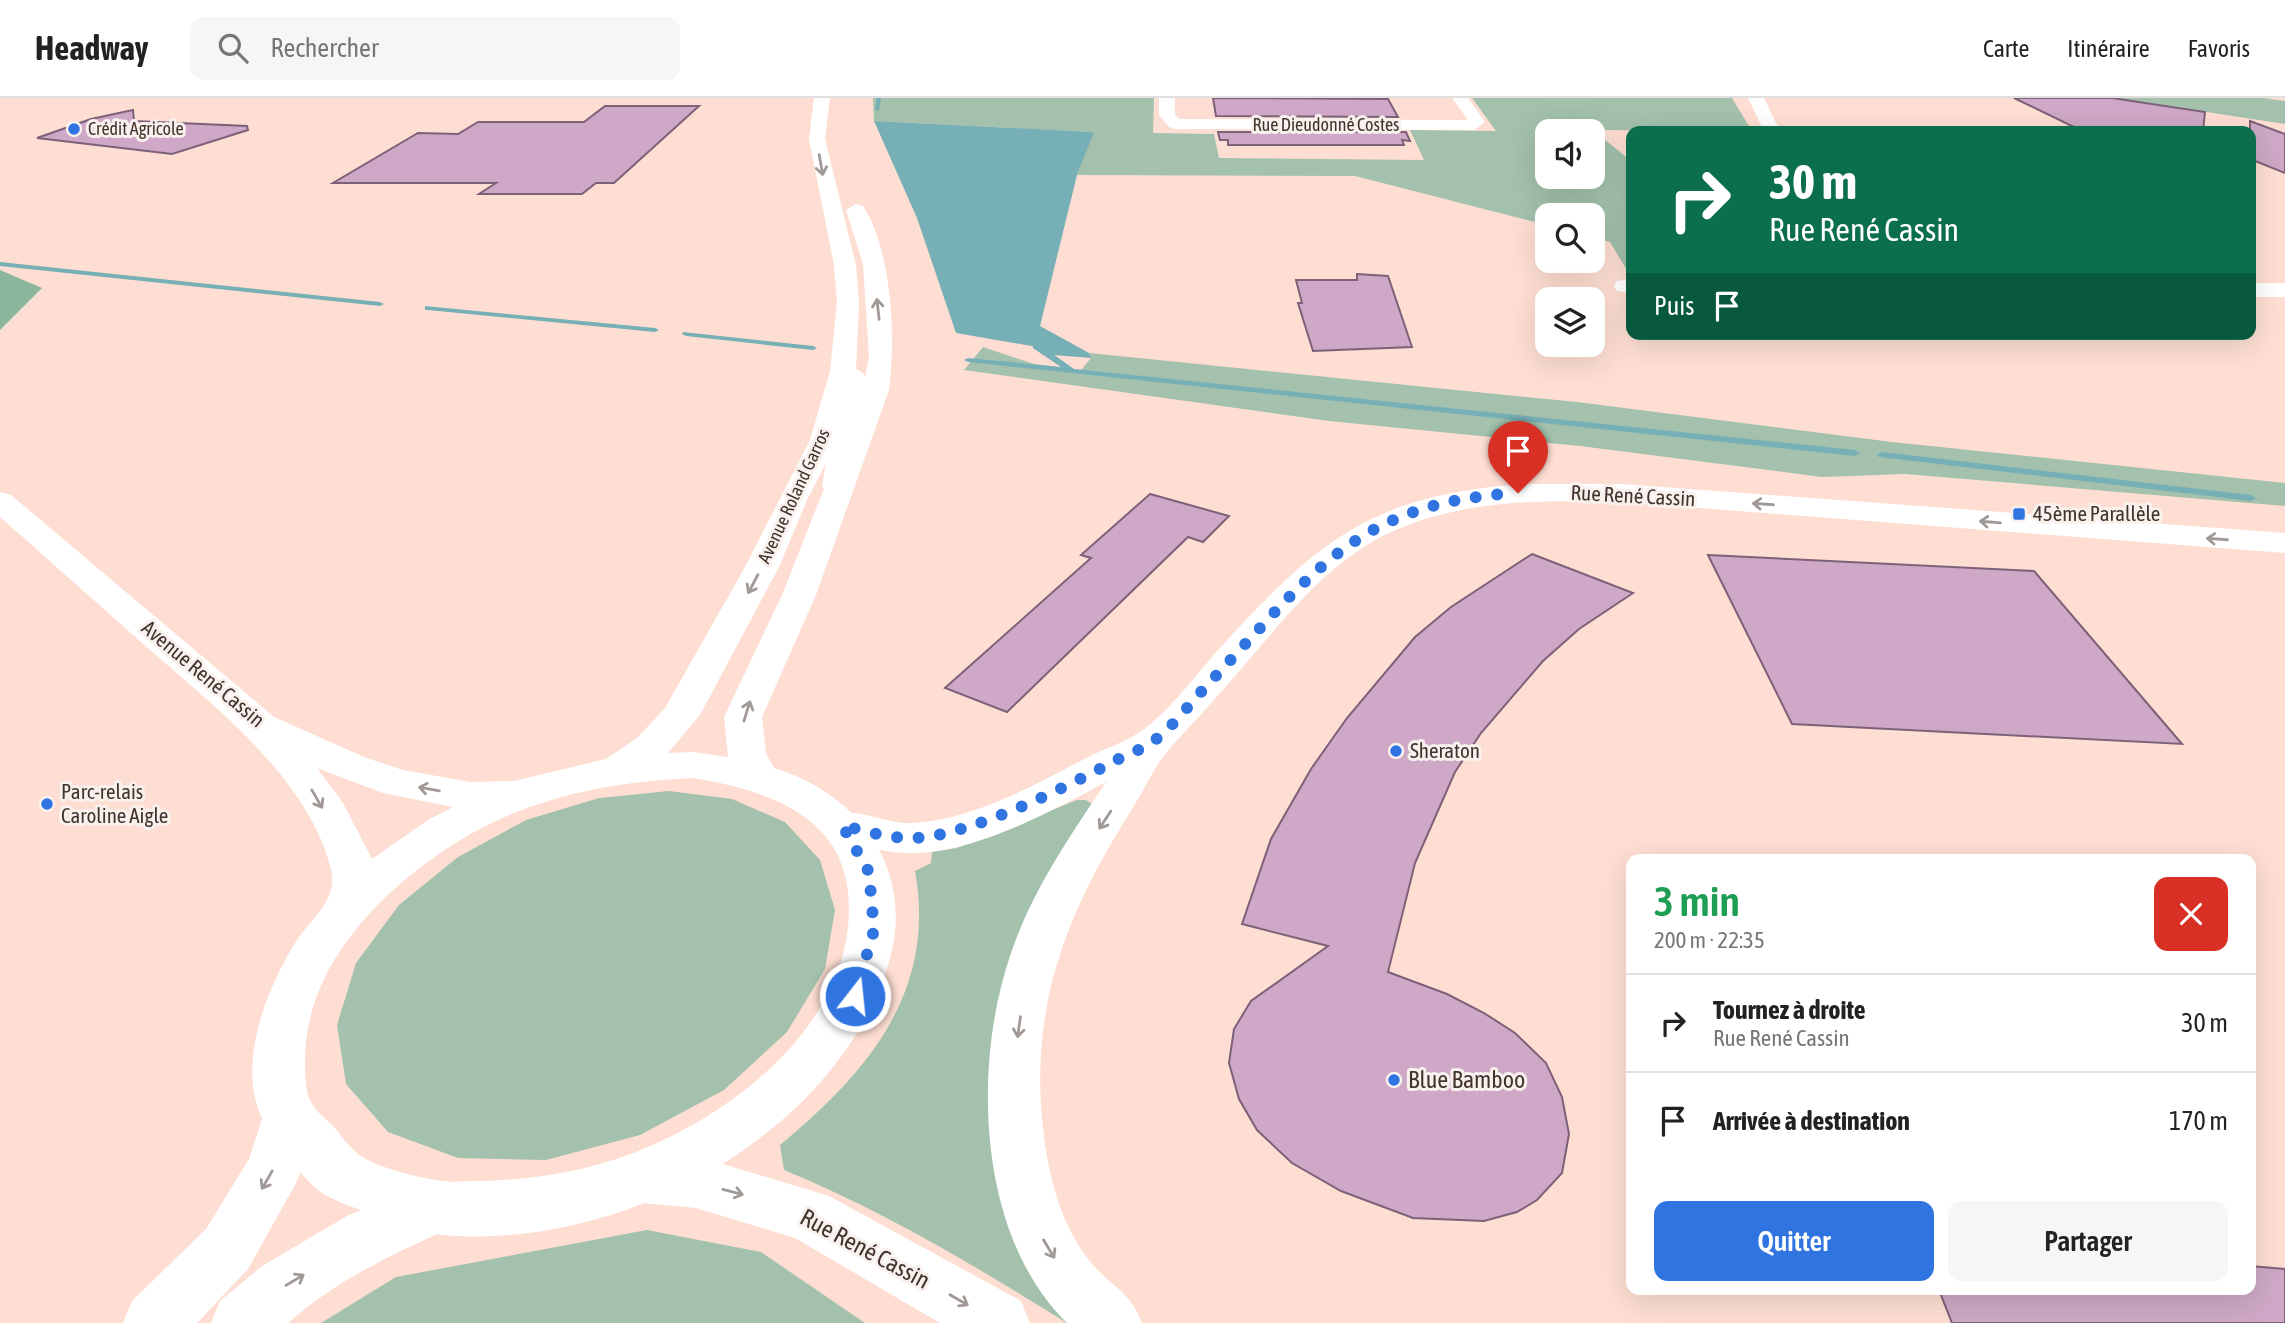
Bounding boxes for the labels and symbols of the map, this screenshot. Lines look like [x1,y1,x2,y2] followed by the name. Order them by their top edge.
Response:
[1253,114,1399,135] street label: Rue Dieudonné Costes
[88,118,184,139] place label: Crédit Agricole
[66,121,82,137] marker: Crédit Agricole
[815,154,829,176] one-way arrow
[872,298,885,321] one-way arrow
[1488,421,1548,493] pin
[753,425,834,566] street label: Avenue Roland Garros
[1570,480,1696,510] street label: Rue René Cassin
[1752,497,1775,510] one-way arrow
[2033,501,2160,525] place label: 45ème Parallèle
[2011,506,2027,522] marker: 45ème Parallèle
[1979,515,2002,528] one-way arrow
[2206,532,2229,545] one-way arrow
[745,573,759,594] one-way arrow
[137,615,270,732] street label: Avenue René Cassin
[742,700,755,722] one-way arrow
[1410,738,1480,762] place label: Sheraton
[1388,743,1404,759] marker: Sheraton
[61,779,168,827] place label: Parc-relais Caroline Aigle
[418,782,441,795] one-way arrow
[310,788,324,808] one-way arrow
[39,796,55,812] marker: Parc-relais Caroline Aigle
[1098,809,1112,829] one-way arrow
[818,959,892,1033] position arrow
[1012,1015,1025,1038] one-way arrow
[1408,1066,1525,1093] place label: Blue Bamboo
[1386,1072,1402,1088] marker: Blue Bamboo
[260,1169,274,1189] one-way arrow
[721,1186,744,1199] one-way arrow
[796,1203,935,1294] street label: Rue René Cassin
[1042,1238,1056,1258] one-way arrow
[284,1273,304,1287] one-way arrow
[949,1293,969,1307] one-way arrow

